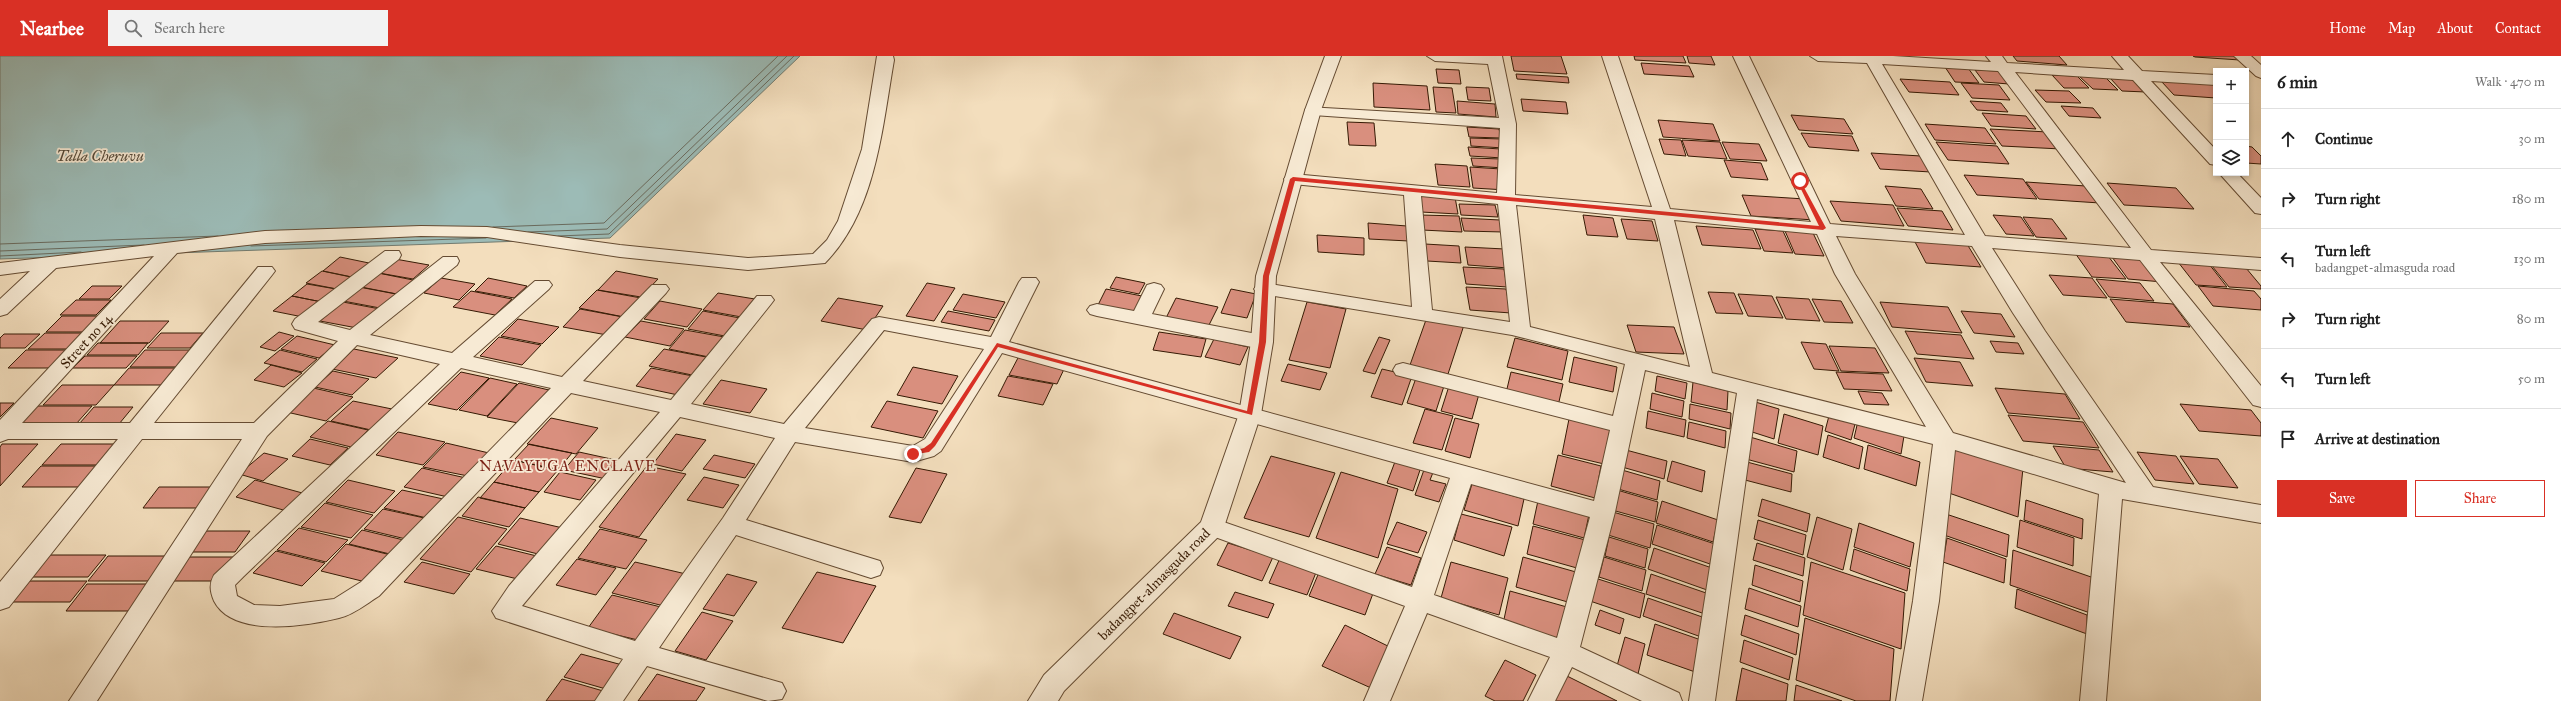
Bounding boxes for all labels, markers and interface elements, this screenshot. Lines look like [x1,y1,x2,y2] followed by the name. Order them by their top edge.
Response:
[108,10,388,46] search box
[20,17,84,40] text: Nearbee
[122,17,144,39] icon: search
[154,19,225,37] text: Search here
[2329,20,2366,37] text: Home
[2388,20,2415,37] text: Map
[2437,20,2473,37] text: About
[2495,20,2541,37] text: Contact
[2213,68,2249,176] map controls
[2213,68,2249,104] button: +
[2277,72,2318,93] text: 6 min
[2475,74,2545,90] text: Walk · 470 m
[2213,104,2249,140] button: −
[2277,128,2299,150] icon: ahead
[2315,130,2373,148] text: Continue
[2519,131,2545,147] text: 30 m
[2213,140,2249,176] button: layers
[56,147,144,165] water label: Talla Cheruvu
[1791,172,1809,190] route start
[2277,188,2299,210] icon: right
[2315,190,2380,208] text: Turn right
[2512,191,2545,207] text: 180 m
[2315,242,2371,260] text: Turn left
[2277,248,2299,270] icon: left
[2513,251,2545,267] text: 130 m
[2315,260,2455,276] text: badangpet-almasguda road
[2277,308,2299,330] icon: right
[57,309,117,372] street label: Street no 14
[2315,310,2380,328] text: Turn right
[2517,311,2545,327] text: 80 m
[2277,368,2299,390] icon: left
[2315,370,2371,388] text: Turn left
[2518,371,2545,387] text: 50 m
[2277,428,2299,450] icon: arrive
[2315,430,2440,448] text: Arrive at destination
[904,445,922,463] route end
[479,457,657,475] district label: NAVAYUGA ENCLAVE
[2277,480,2407,517] button: Save
[2415,480,2545,517] button: Share
[1095,525,1214,644] street label: badangpet-almasguda road

